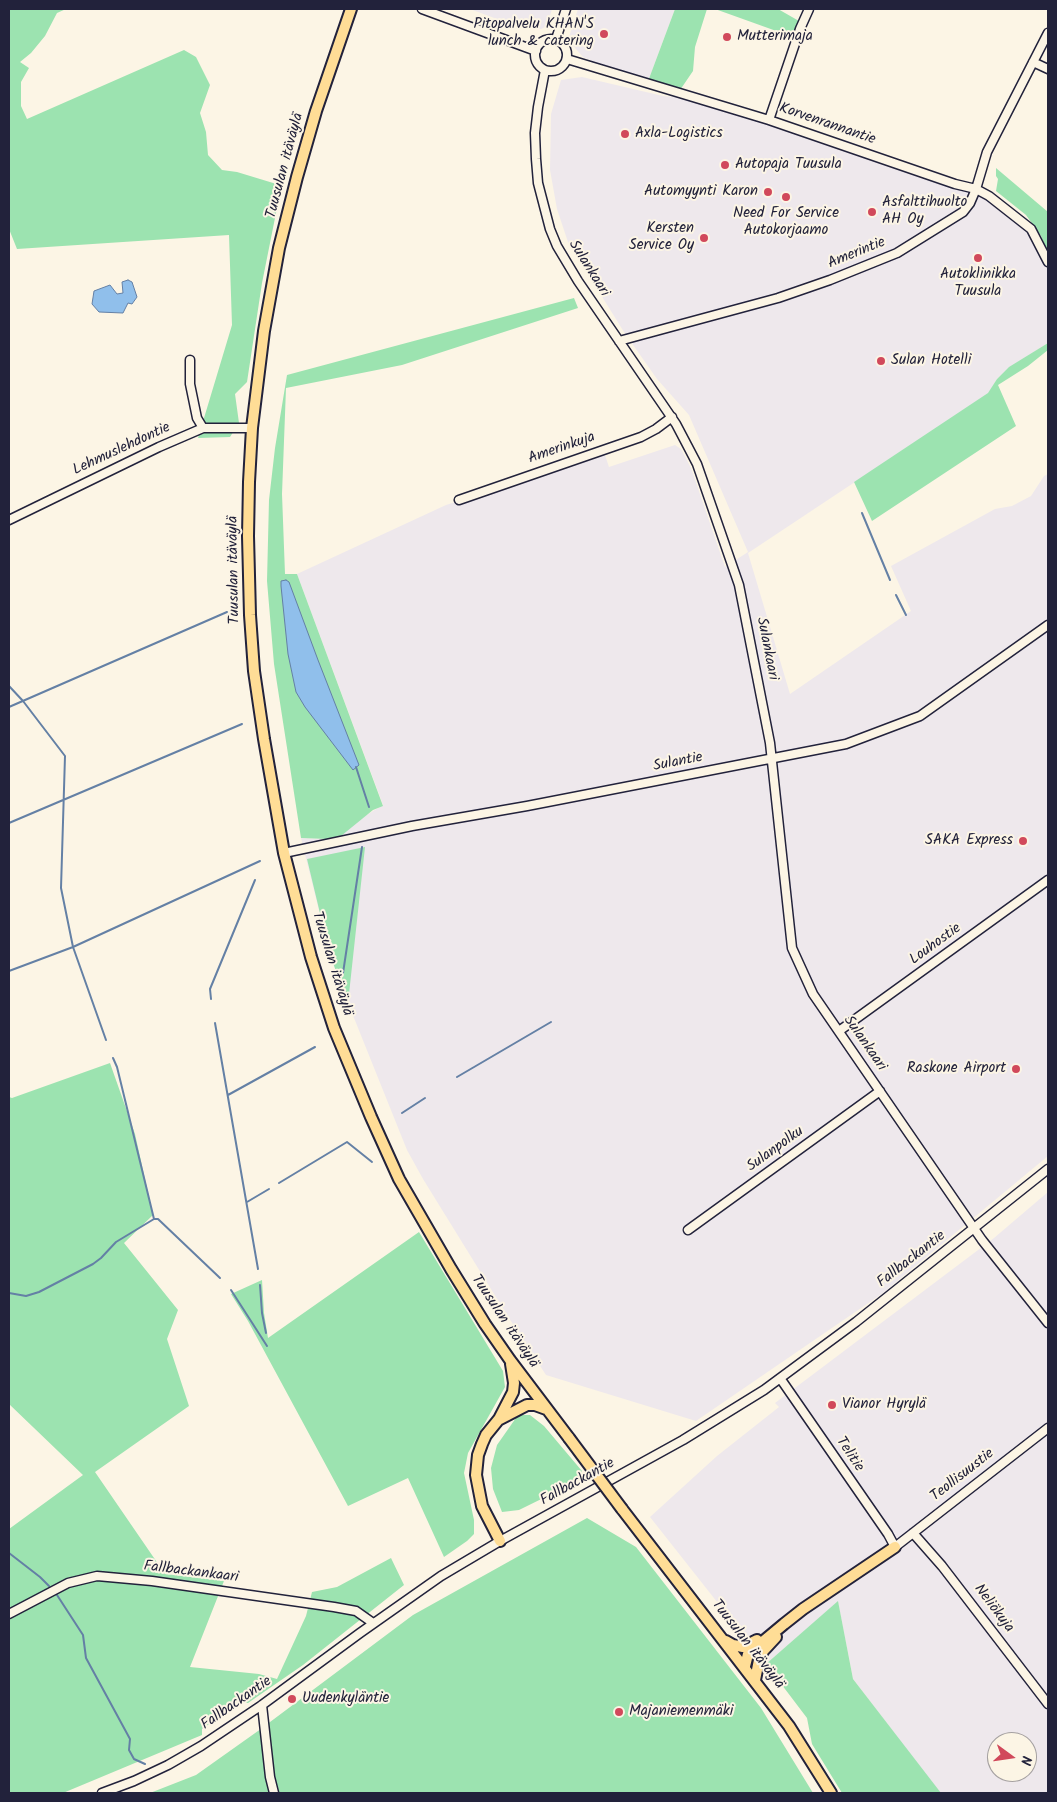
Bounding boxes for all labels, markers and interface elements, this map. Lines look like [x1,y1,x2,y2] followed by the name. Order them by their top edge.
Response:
[473,16,594,51] place label: Pitopalvelu KHAN'S lunch & catering
[598,28,610,40] marker: Pitopalvelu KHAN'S lunch & catering
[737,28,813,46] place label: Mutterimaja
[721,31,733,43] marker: Mutterimaja
[776,100,878,150] street label: Korvenrannantie
[263,111,309,221] street label: Tuusulan itäväylä
[635,125,723,143] place label: Axla-Logistics
[619,128,631,140] marker: Axla-Logistics
[735,156,842,174] place label: Autopaja Tuusula
[719,159,731,171] marker: Autopaja Tuusula
[644,183,758,201] place label: Automyynti Karon
[762,186,774,198] marker: Automyynti Karon
[780,191,792,203] marker: Need For Service Autokorjaamo
[882,194,967,229] place label: Asfalttihuolto AH Oy
[733,205,839,240] place label: Need For Service Autokorjaamo
[866,206,878,218] marker: Asfalttihuolto AH Oy
[629,220,694,255] place label: Kersten Service Oy
[698,232,710,244] marker: Kersten Service Oy
[826,234,888,274] street label: Amerintie
[564,237,612,301] street label: Sulankaari
[972,252,984,264] marker: Autoklinikka Tuusula
[940,266,1016,301] place label: Autoklinikka Tuusula
[891,352,971,370] place label: Sulan Hotelli
[875,355,887,367] marker: Sulan Hotelli
[70,420,174,480] street label: Lehmuslehdontie
[526,429,598,469] street label: Amerinkuja
[225,516,245,624] street label: Tuusulan itäväylä
[751,616,781,682] street label: Sulankaari
[652,749,704,777] street label: Sulantie
[925,832,1013,850] place label: SAKA Express
[1017,835,1029,847] marker: SAKA Express
[307,910,355,1018] street label: Tuusulan itäväylä
[907,920,965,970] street label: Louhostie
[838,1013,890,1075] street label: Sulankaari
[907,1060,1006,1078] place label: Raskone Airport
[1010,1063,1022,1075] marker: Raskone Airport
[744,1123,808,1177] street label: Sulanpolku
[874,1228,950,1292] street label: Fallbackantie
[466,1272,542,1372] street label: Tuusulan itäväylä
[842,1396,926,1414] place label: Vianor Hyrylä
[826,1399,838,1411] marker: Vianor Hyrylä
[831,1434,867,1476] street label: Telitie
[928,1446,998,1506] street label: Teollisuustie
[538,1455,618,1511] street label: Fallbackantie
[142,1558,240,1588] street label: Fallbackankaari
[969,1581,1017,1637] street label: Neliökuja
[707,1597,787,1693] street label: Tuusulan itäväylä
[198,1673,276,1735] street label: Fallbackantie
[302,1690,389,1708] place label: Uudenkyläntie
[286,1693,298,1705] marker: Uudenkyläntie
[629,1703,733,1721] place label: Majaniemenmäki
[613,1706,625,1718] marker: Majaniemenmäki
[987,1732,1037,1782] north arrow
[1014,1753,1037,1767] text: N

